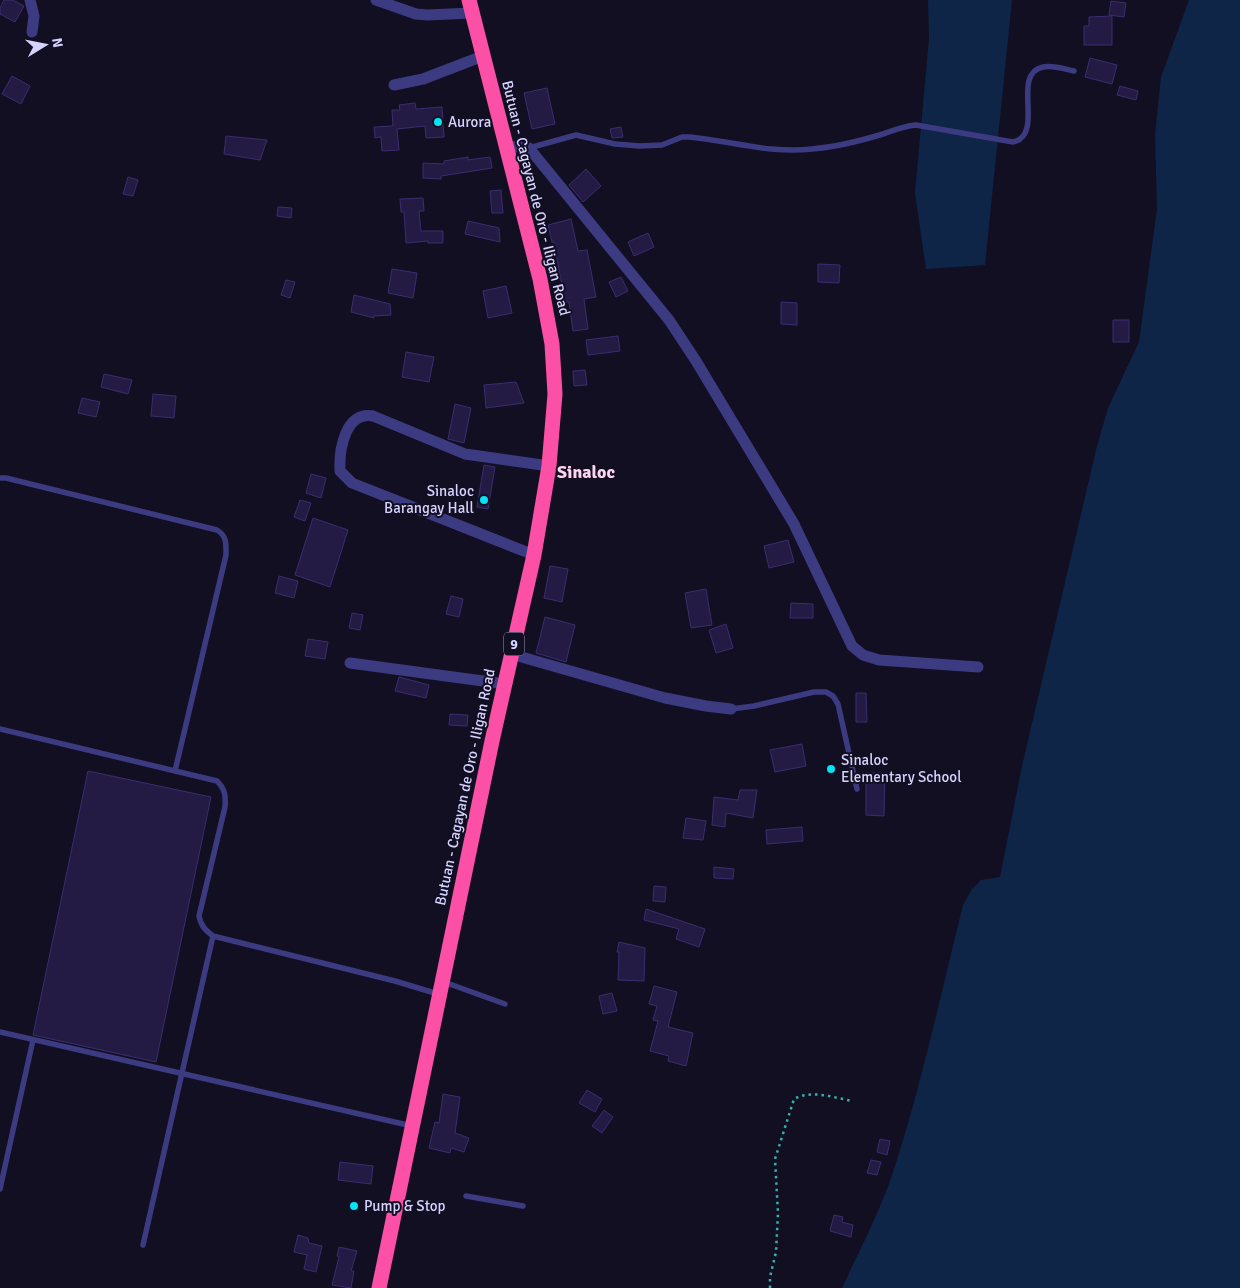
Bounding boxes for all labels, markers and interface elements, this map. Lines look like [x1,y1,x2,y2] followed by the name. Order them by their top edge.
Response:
[20,20,70,70] north arrow
[48,37,67,49] text: N
[498,79,574,317] street label: Butuan - Cagayan de Oro - Iligan Road
[448,113,491,131] place label: Aurora
[432,116,444,128] marker: Aurora
[557,461,615,483] district label: Sinaloc
[384,482,474,517] place label: Sinaloc Barangay Hall
[478,494,490,506] marker: Sinaloc Barangay Hall
[504,633,524,656] road number: 9
[431,667,499,907] street label: Butuan - Cagayan de Oro - Iligan Road
[841,751,962,786] place label: Sinaloc Elementary School
[825,763,837,775] marker: Sinaloc Elementary School
[364,1197,446,1215] place label: Pump & Stop
[348,1200,360,1212] marker: Pump & Stop

